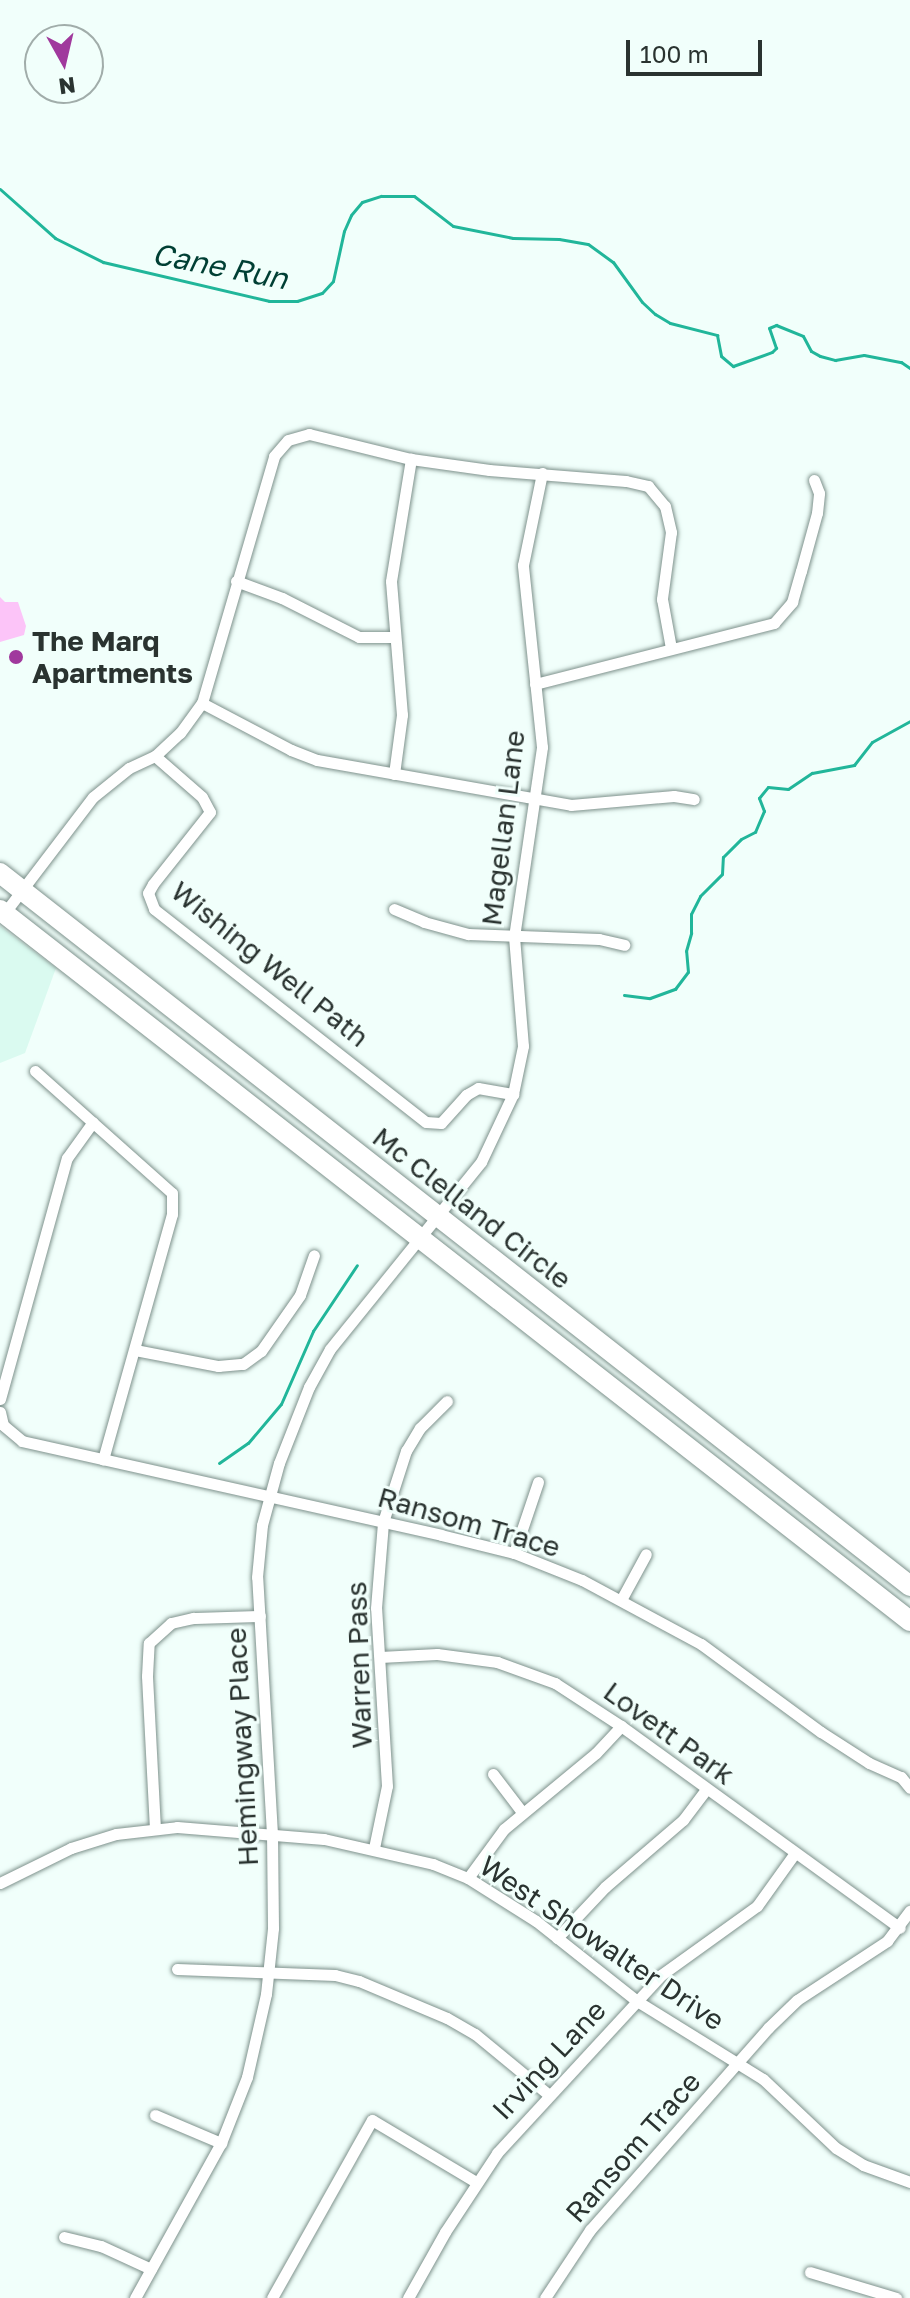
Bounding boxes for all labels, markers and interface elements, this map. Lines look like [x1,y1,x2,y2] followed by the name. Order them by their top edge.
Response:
[24,24,104,104] north arrow
[630,24,766,74] scale bar
[640,39,709,68] text: 100 m
[57,72,77,101] text: N
[149,235,291,297] water label: Cane Run
[32,624,193,690] place label: The Marq Apartments
[7,648,25,666] marker: The Marq Apartments
[474,728,532,928] street label: Magellan Lane
[164,874,376,1054] street label: Wishing Well Path
[366,1120,578,1296] street label: Mc Clelland Circle
[374,1480,564,1564] street label: Ransom Trace
[339,1581,379,1749] street label: Warren Pass
[219,1627,265,1867] street label: Hemingway Place
[597,1674,741,1792] street label: Lovett Park
[473,1849,731,2037] street label: West Showalter Drive
[485,1993,613,2127] street label: Irving Lane
[559,2065,707,2229] street label: Ransom Trace

